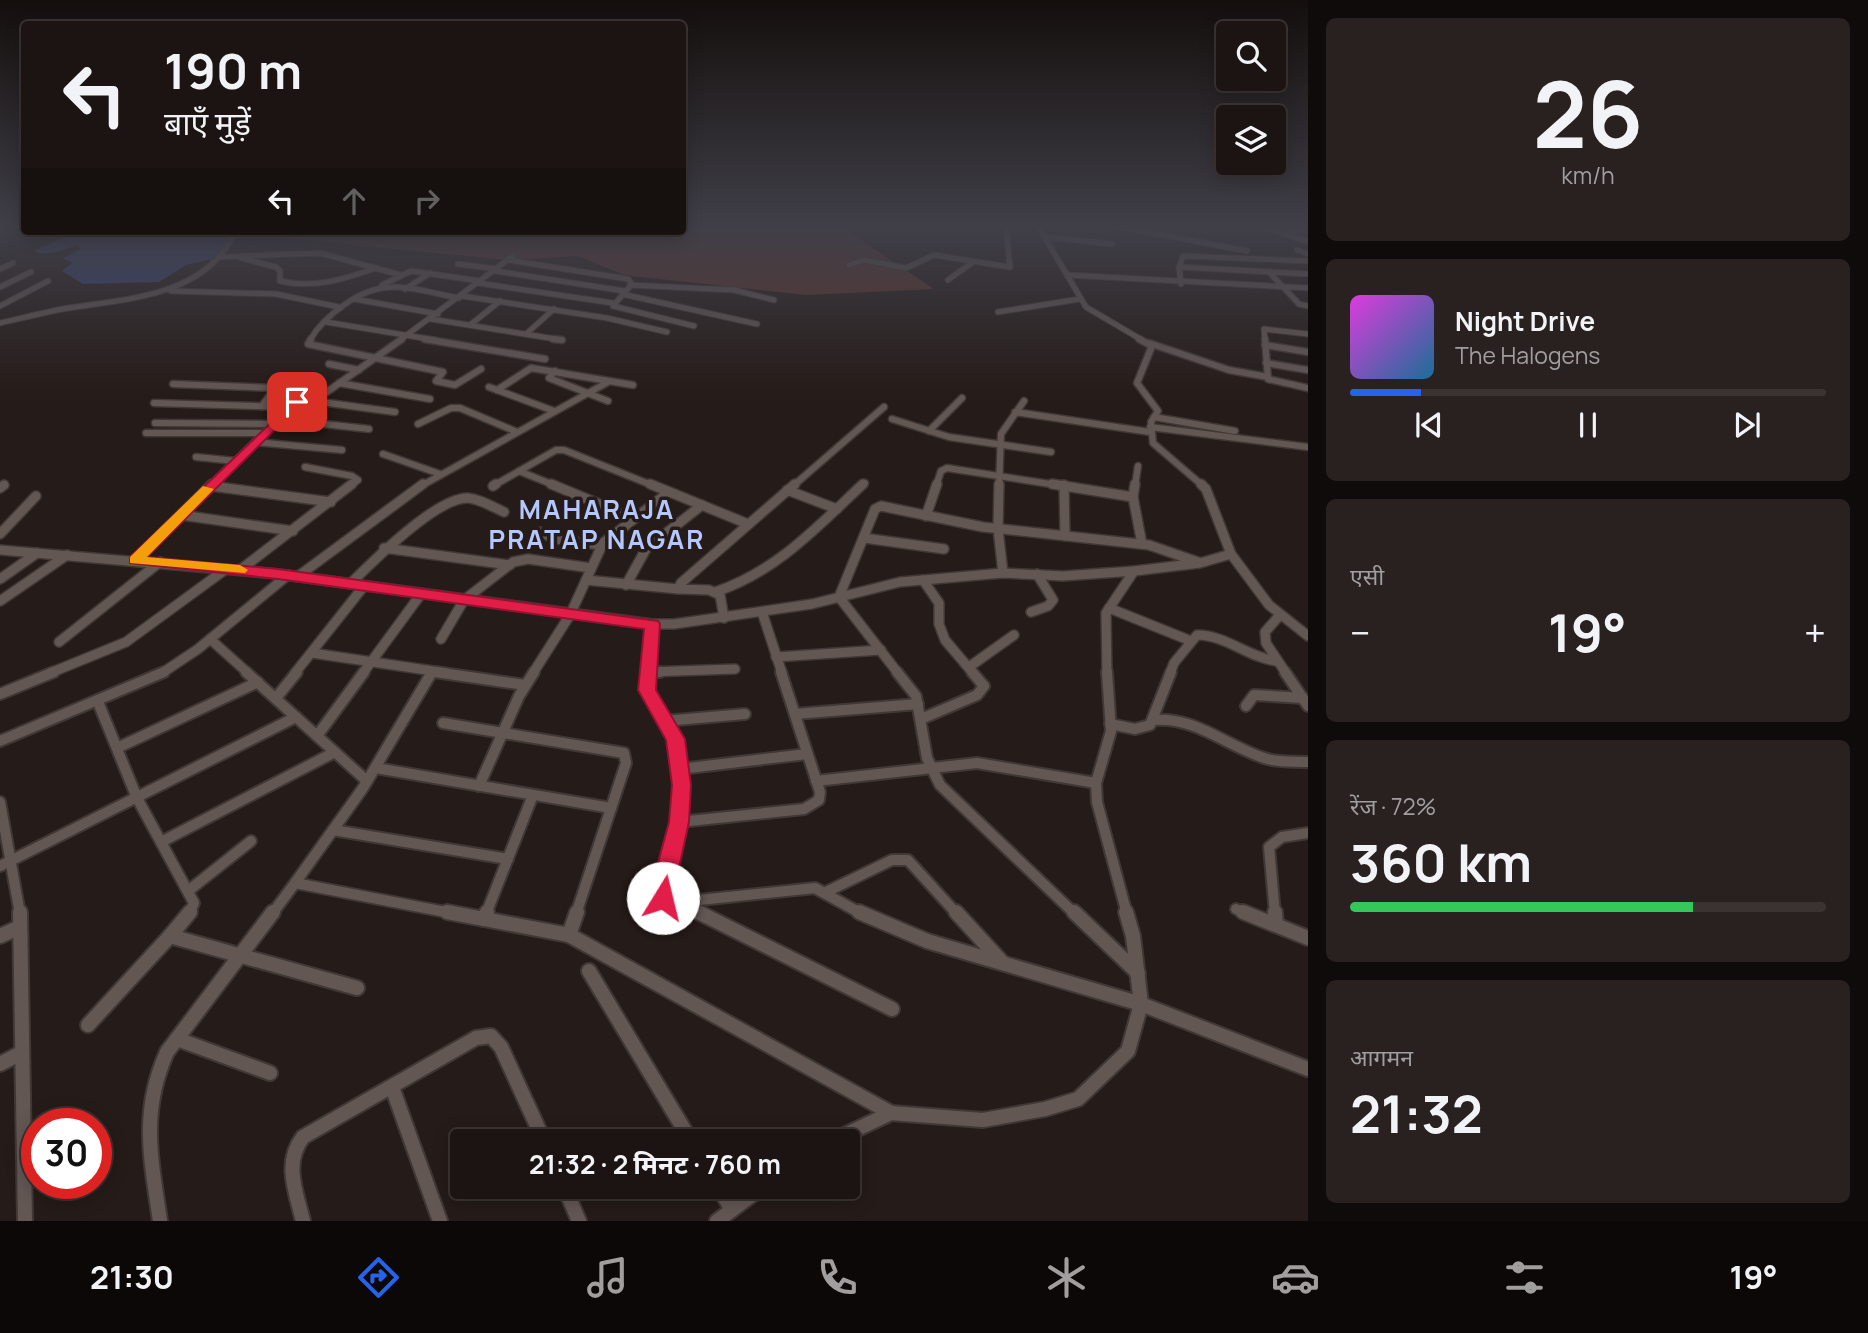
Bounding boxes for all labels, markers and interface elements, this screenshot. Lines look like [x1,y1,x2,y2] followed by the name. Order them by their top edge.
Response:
[1216,21,1286,175] map controls
[1216,21,1286,91] button: search
[164,37,302,104] text: 190 m
[49,49,140,140] icon: left
[1533,51,1643,175] text: 26
[164,101,251,145] text: बाएँ मुड़ें
[1216,105,1286,175] button: layers
[1561,159,1615,191] text: km/h
[262,182,300,220] icon: left
[335,182,373,220] icon: ahead
[408,182,446,220] icon: right
[1455,303,1595,339] text: Night Drive
[1455,339,1600,371] text: The Halogens
[267,372,327,432] pin
[278,383,316,421] icon: arrive
[1410,406,1448,444] icon: previous
[1569,406,1607,444] icon: pause
[1728,406,1766,444] icon: next
[489,491,705,557] district label: MAHARAJA PRATAP NAGAR
[1350,560,1384,592] text: एसी
[1548,597,1627,668] text: 19°
[1350,606,1371,658] text: −
[1804,606,1826,658] text: +
[1350,790,1436,822] text: रेंज · 72%
[1350,827,1532,898] text: 360 km
[626,861,700,935] position arrow
[1350,1041,1413,1073] text: आगमन
[1350,1078,1483,1149] text: 21:32
[21,1108,112,1199] speed limit sign: 30
[529,1146,781,1182] text: 21:32 · 2 मिनट · 760 m
[354,1253,403,1302] icon: directions
[583,1253,632,1302] icon: music
[813,1253,862,1302] icon: phone
[1042,1253,1091,1302] icon: climate
[1271,1253,1320,1302] icon: car
[1500,1253,1549,1302] icon: filters
[90,1255,174,1299] text: 21:30
[1729,1255,1778,1299] text: 19°

